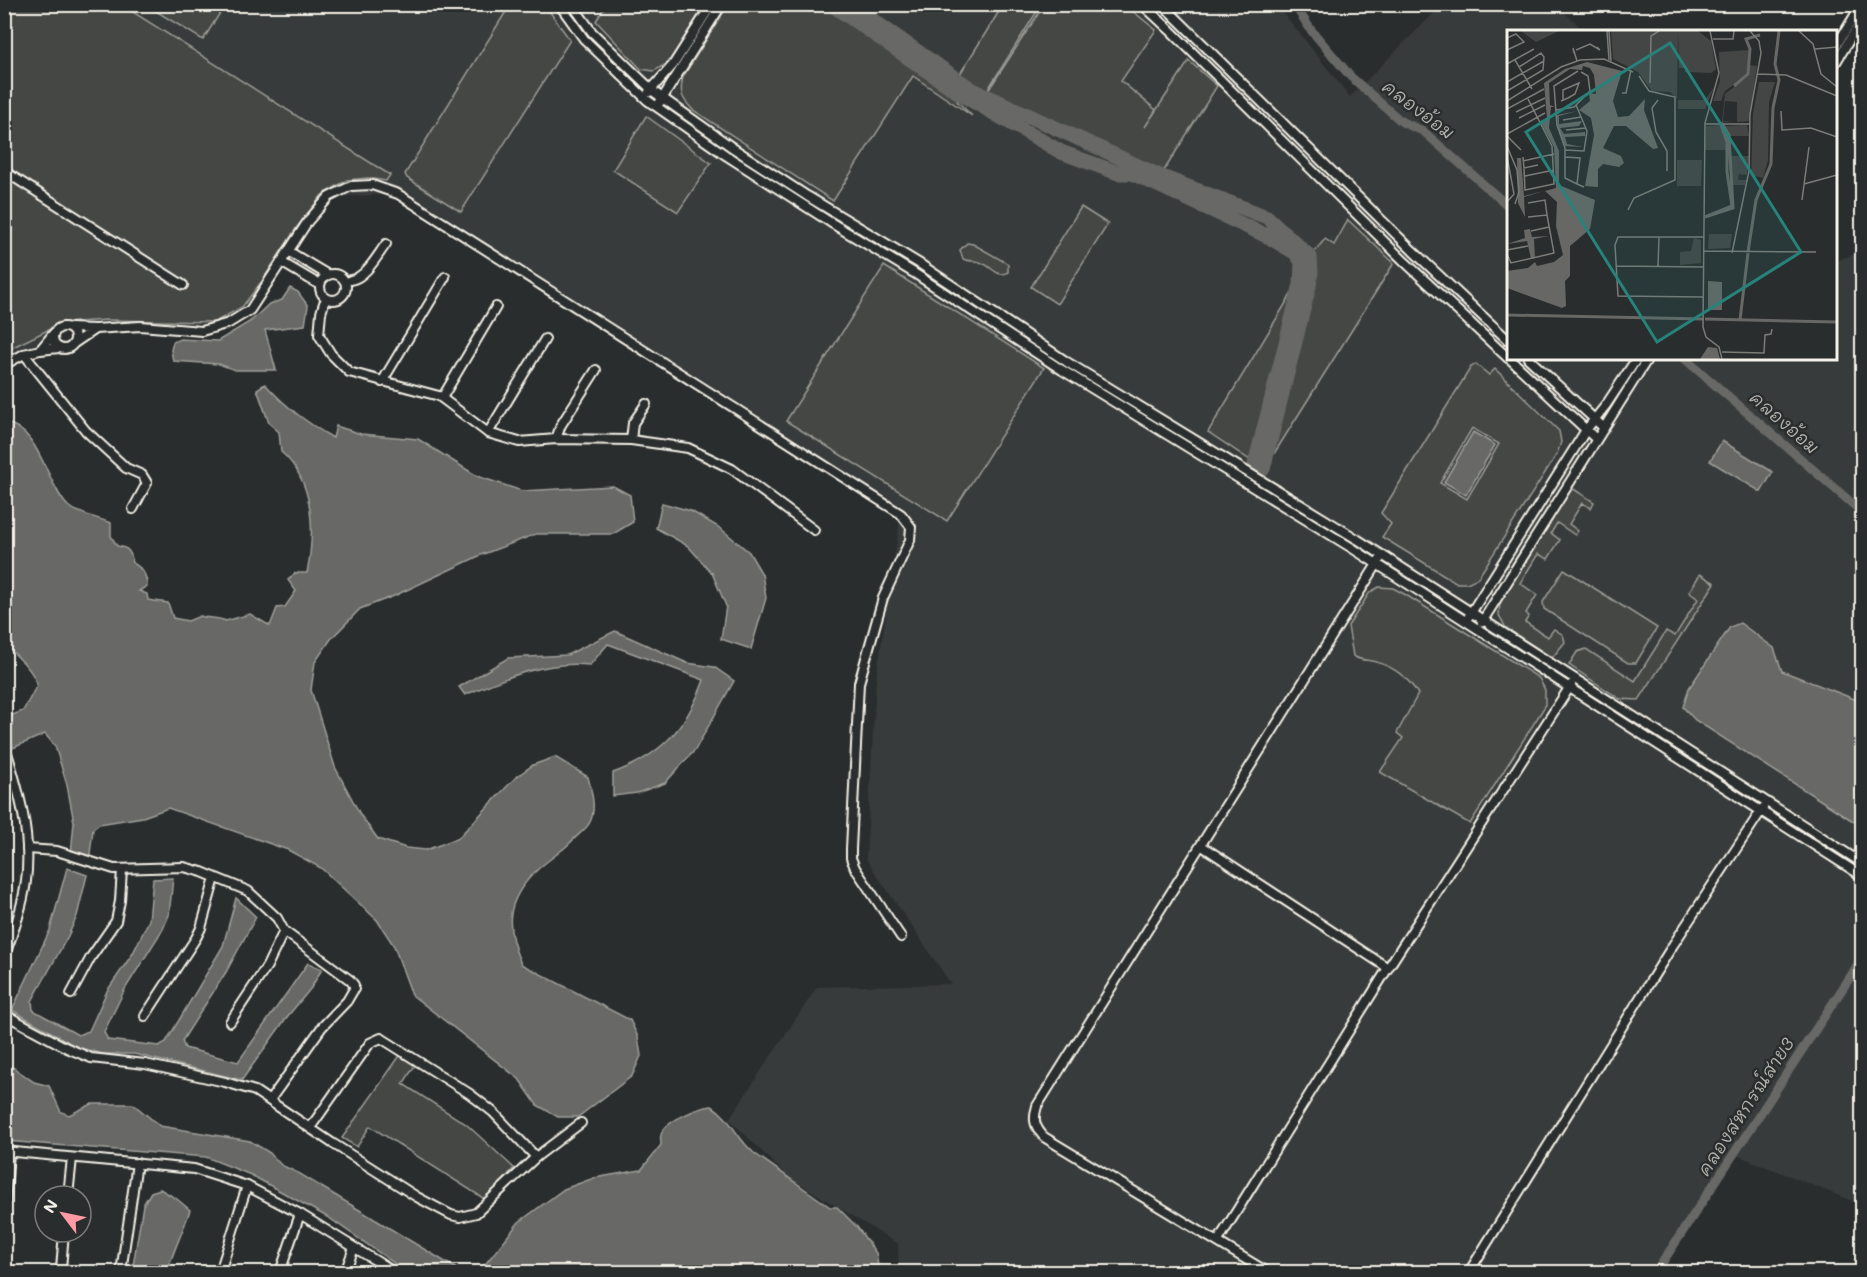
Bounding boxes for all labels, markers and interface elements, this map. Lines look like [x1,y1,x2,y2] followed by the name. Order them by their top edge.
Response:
[1507,30,1837,360] inset map
[1378,74,1459,144] water label: คลองอ้อม
[1745,386,1824,459] water label: คลองอ้อม
[1691,1032,1799,1180] water label: คลองสหกรณ์สาย3
[33,1184,93,1244] north arrow
[38,1195,62,1217] text: N

